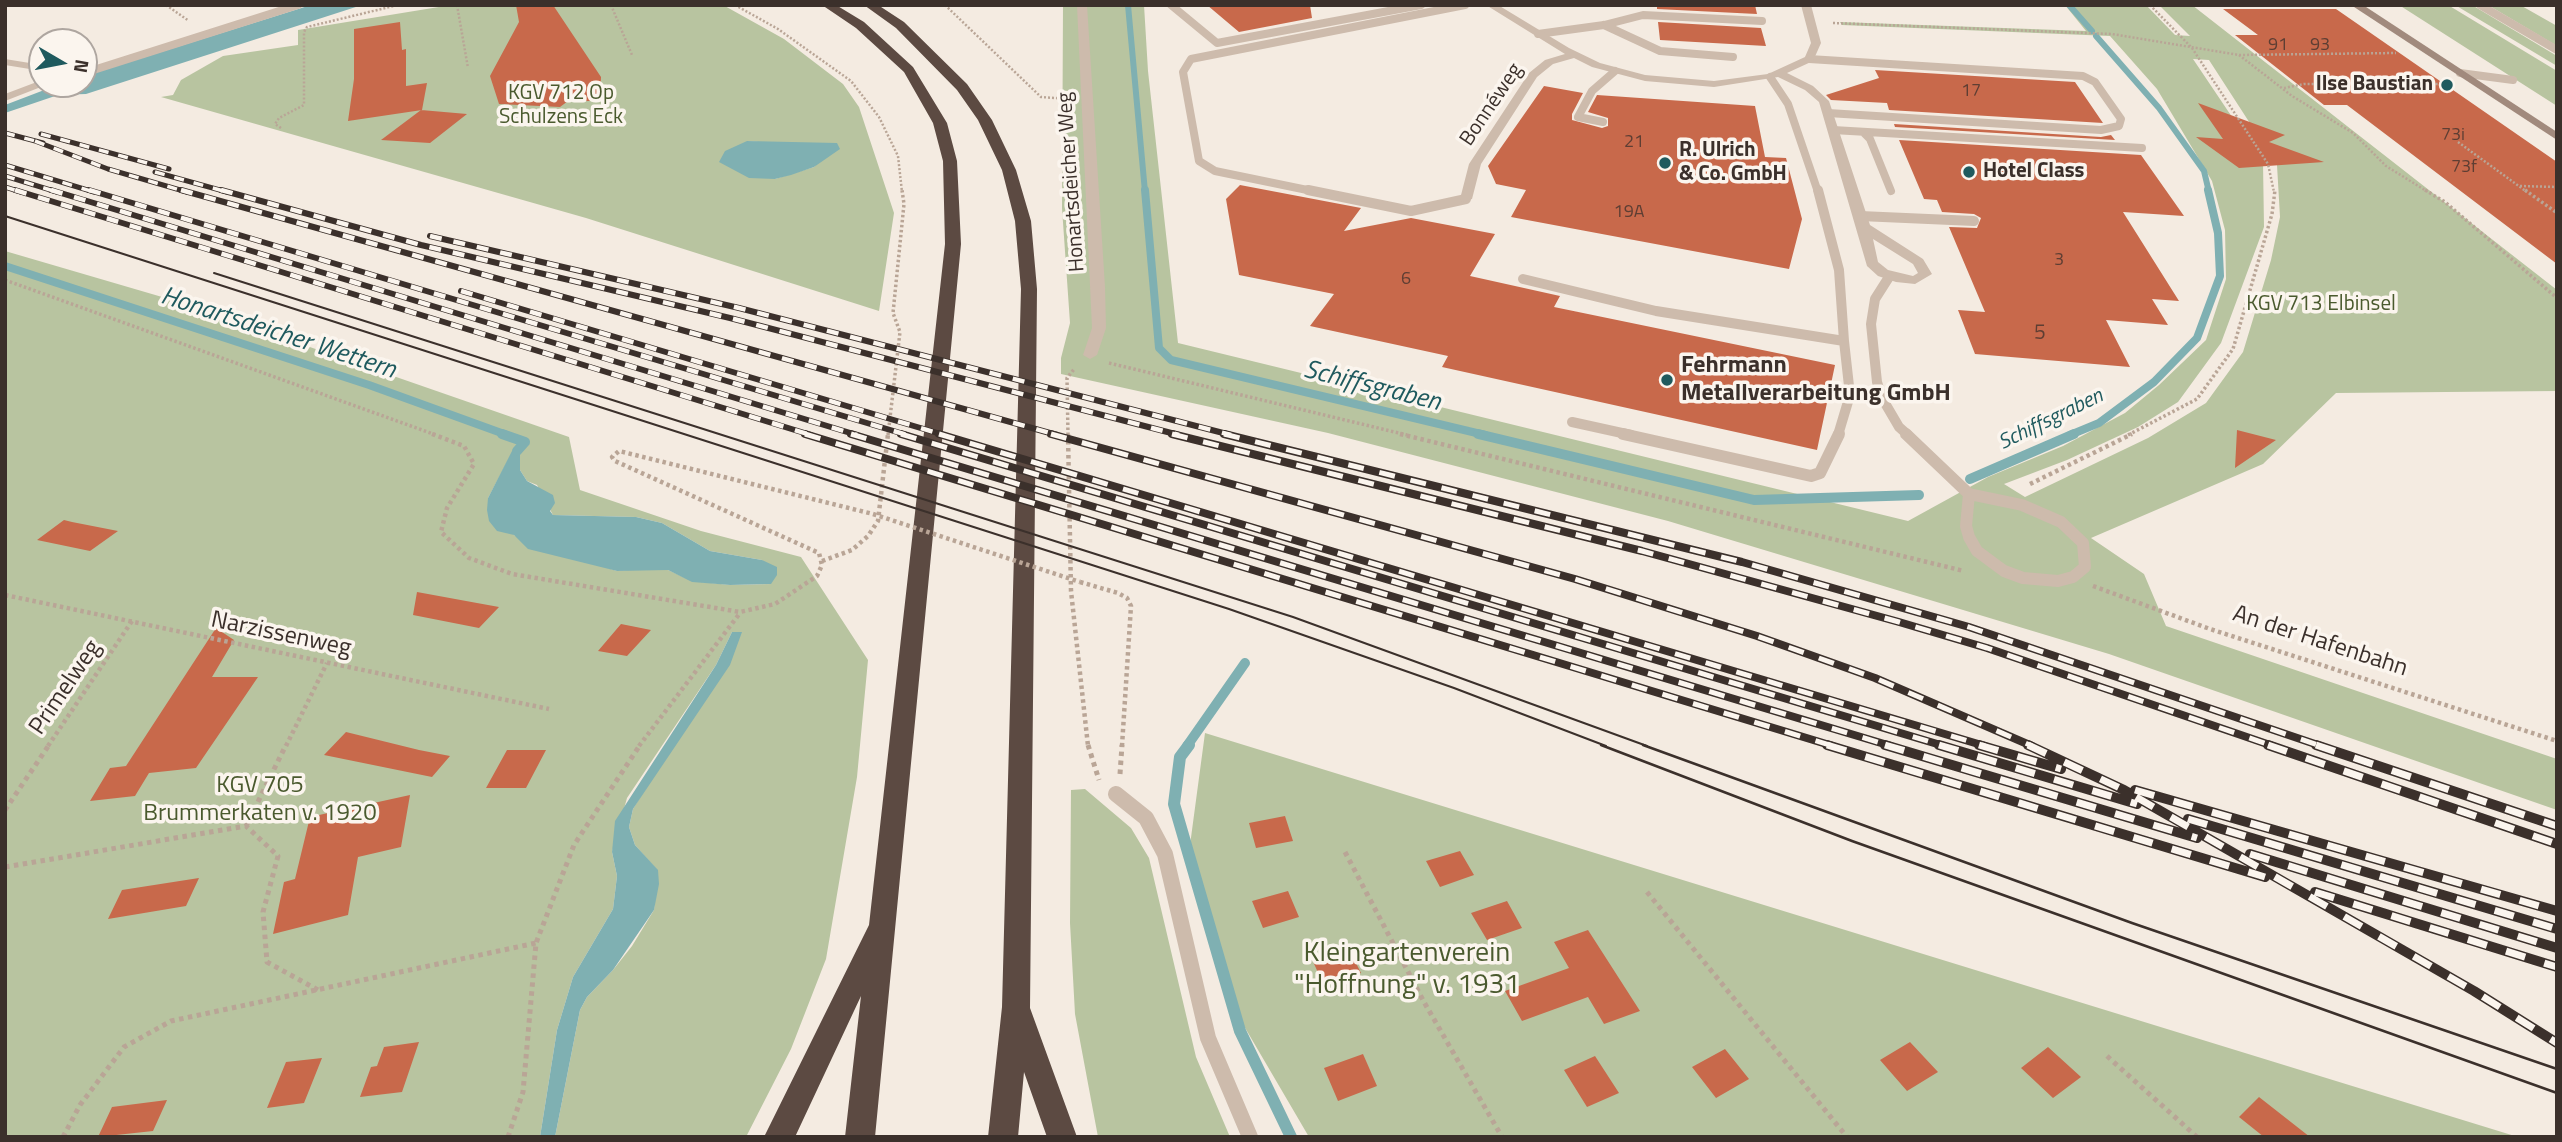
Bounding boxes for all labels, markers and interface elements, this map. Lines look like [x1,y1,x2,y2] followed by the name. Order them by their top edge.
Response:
[28,28,98,98] north arrow
[2268,35,2288,57] house number: 91
[2310,35,2330,57] house number: 93
[67,57,98,75] text: N
[1455,59,1529,151] street label: Bonnéweg
[2316,72,2433,98] place label: Ilse Baustian
[2439,77,2455,93] marker: Ilse Baustian
[499,81,623,131] park label: KGV 712 Op Schulzens Eck
[1961,81,1981,103] house number: 17
[1053,91,1091,273] street label: Honartsdeicher Weg
[2441,125,2465,147] house number: 73i
[1624,132,1644,154] house number: 21
[1679,138,1787,188] place label: R. Ulrich & Co. GmbH
[1657,155,1673,171] marker: R. Ulrich & Co. GmbH
[2451,157,2477,179] house number: 73f
[1983,159,2085,185] place label: Hotel Class
[1961,164,1977,180] marker: Hotel Class
[1614,202,1644,224] house number: 19A
[2054,250,2064,272] house number: 3
[1401,269,1411,291] house number: 6
[157,281,399,387] water label: Honartsdeicher Wettern
[2246,292,2396,318] park label: KGV 713 Elbinsel
[2034,321,2046,347] house number: 5
[1681,352,1951,408] place label: Fehrmann Metallverarbeitung GmbH
[1300,355,1444,419] water label: Schiffsgraben
[1659,372,1675,388] marker: Fehrmann Metallverarbeitung GmbH
[1995,384,2107,456] water label: Schiffsgraben
[2229,600,2411,684] street label: An der Hafenbahn
[208,606,354,664] street label: Narzissenweg
[24,635,108,741] street label: Primelweg
[143,772,377,828] park label: KGV 705 Brummerkaten v. 1920
[1294,937,1520,1003] park label: Kleingartenverein "Hoffnung" v. 1931

